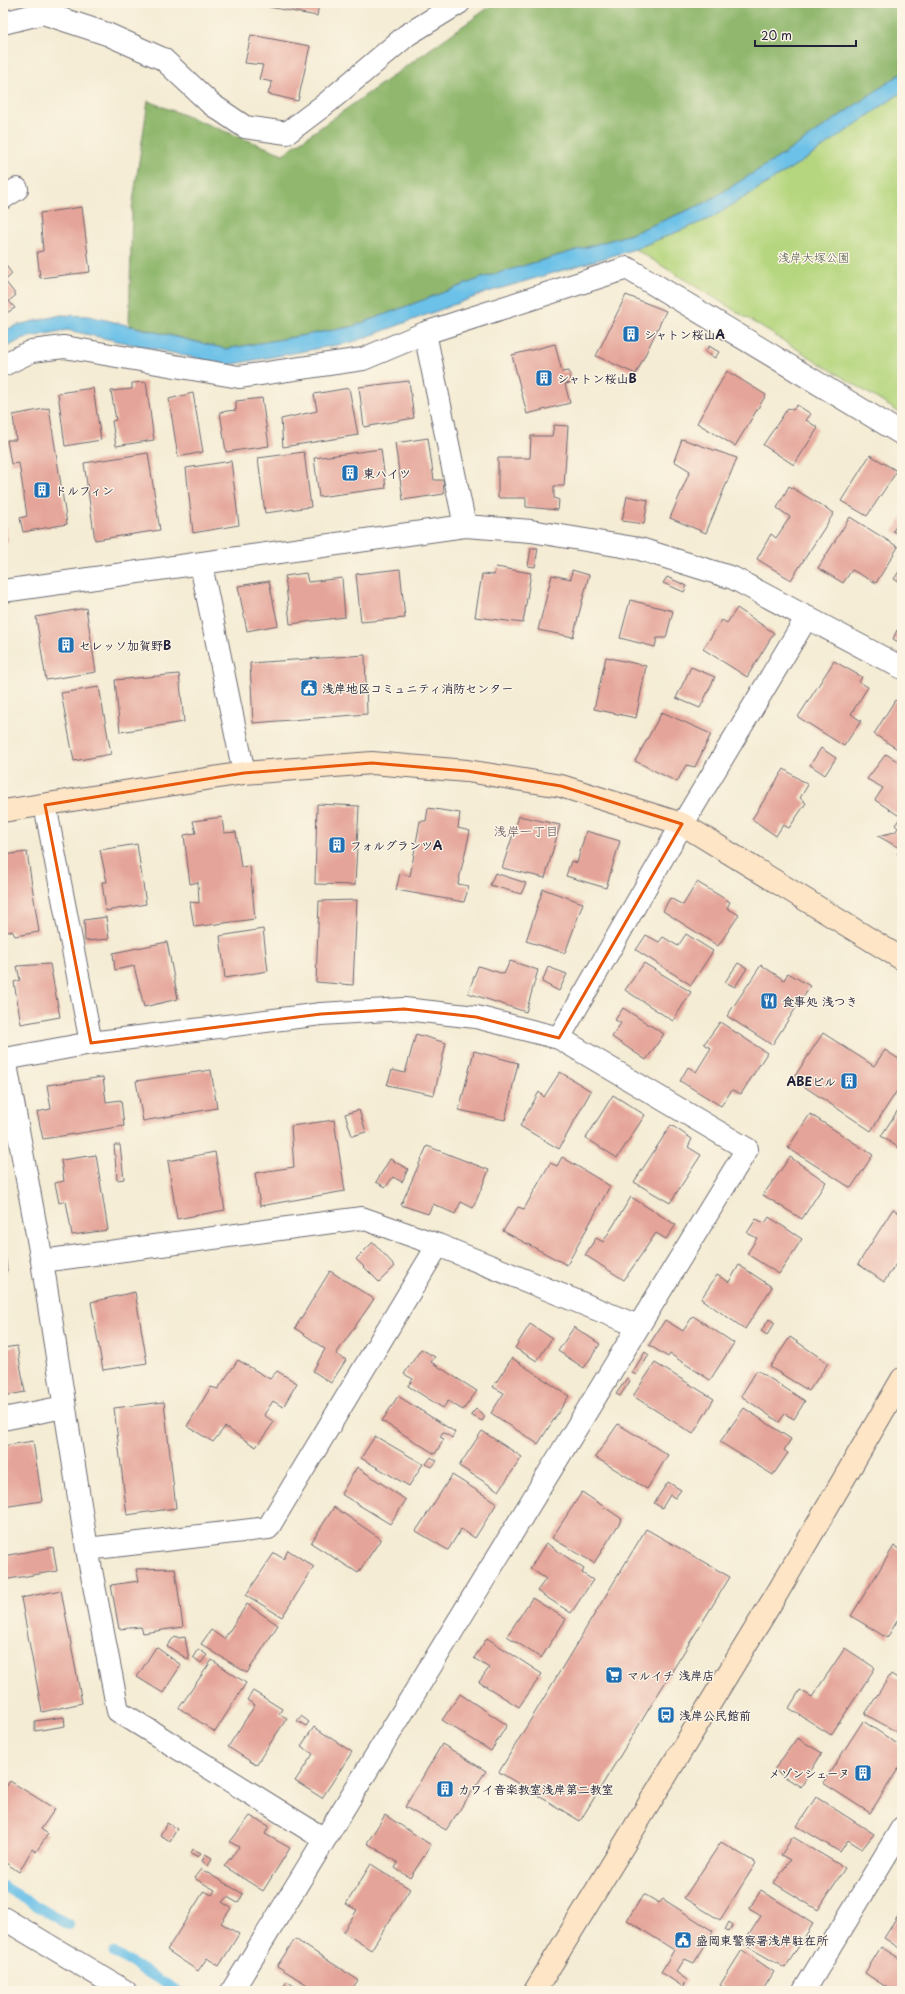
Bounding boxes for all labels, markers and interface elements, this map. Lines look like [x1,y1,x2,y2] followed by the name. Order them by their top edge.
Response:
[755,22,856,48] scale bar
[761,26,792,44] text: 20 m
[778,248,850,266] park label: 浅岸大塚公園
[621,324,641,344] building icon: シャトン桜山A
[644,325,726,343] place label: シャトン桜山A
[534,368,554,388] building icon: シャトン桜山B
[557,369,637,387] place label: シャトン桜山B
[340,463,360,483] building icon: 東ハイツ
[363,464,411,482] place label: 東ハイツ
[32,480,52,500] building icon: ドルフィン
[55,481,114,499] place label: ドルフィン
[56,635,76,655] building icon: セレッソ加賀野B
[79,636,171,654] place label: セレッソ加賀野B
[299,678,319,698] public building icon: 浅岸地区コミュニティ消防センター
[322,679,513,697] place label: 浅岸地区コミュニティ消防センター
[493,821,559,840] district label: 浅岸一丁目
[327,835,347,855] building icon: フォルグランツA
[350,836,443,854] place label: フォルグランツA
[759,991,779,1011] restaurant icon: 食事処 浅つき
[782,992,858,1010] place label: 食事処 浅つき
[839,1071,859,1091] building icon: ABEビル
[787,1072,836,1090] place label: ABEビル
[604,1665,624,1685] supermarket icon: マルイチ 浅岸店
[627,1666,715,1684] place label: マルイチ 浅岸店
[656,1705,676,1725] bus stop icon: 浅岸公民館前
[679,1706,751,1724] place label: 浅岸公民館前
[853,1763,873,1783] building icon: メゾンシェーヌ
[768,1764,850,1782] place label: メゾンシェーヌ
[435,1779,455,1799] building icon: カワイ音楽教室浅岸第二教室
[458,1780,614,1798] place label: カワイ音楽教室浅岸第二教室
[673,1930,693,1950] public building icon: 盛岡東警察署浅岸駐在所
[696,1931,829,1949] place label: 盛岡東警察署浅岸駐在所

